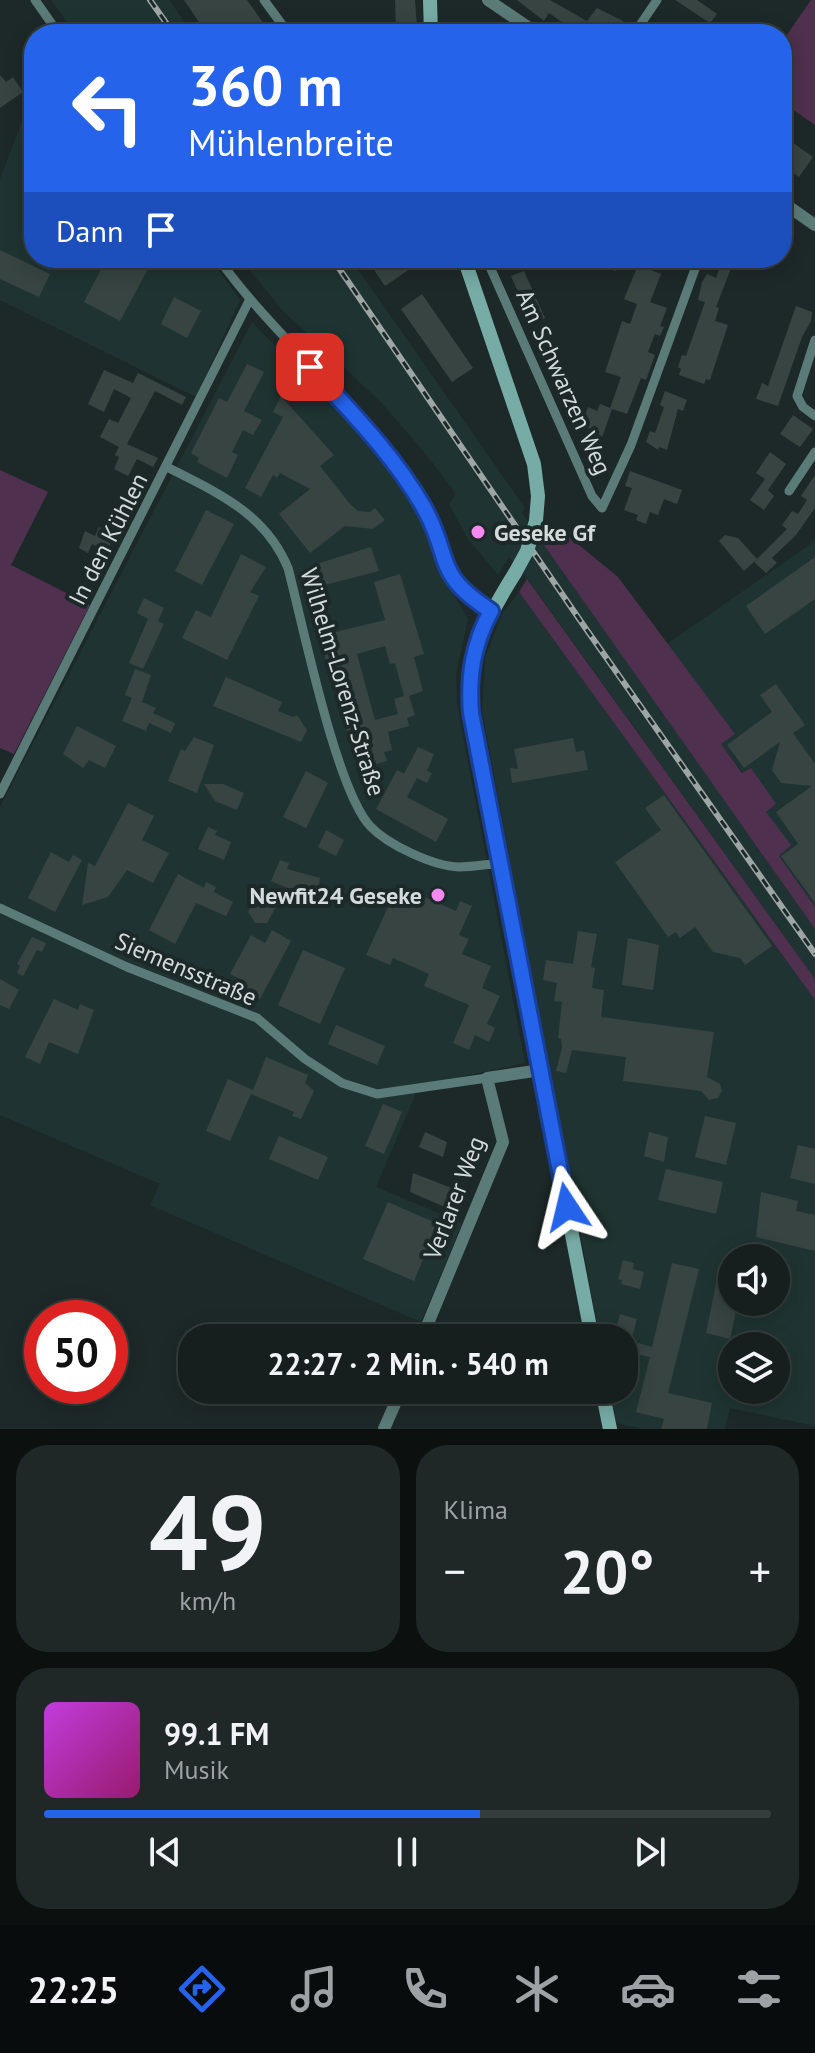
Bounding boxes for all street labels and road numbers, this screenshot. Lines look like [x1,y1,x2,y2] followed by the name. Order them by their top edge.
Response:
[509,285,619,479] street label: Am Schwarzen Weg
[61,468,155,610] street label: In den Kühlen
[294,564,392,800] street label: Wilhelm-Lorenz-Straße
[110,925,262,1013] street label: Siemensstraße
[416,1132,492,1265] street label: Verlarer Weg

